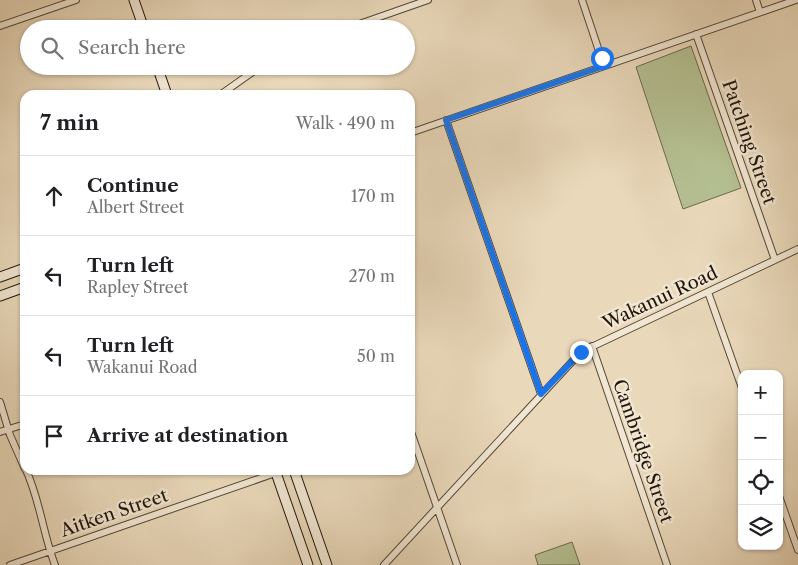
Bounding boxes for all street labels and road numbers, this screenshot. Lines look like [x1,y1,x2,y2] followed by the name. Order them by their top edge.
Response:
[717,77,781,208] street label: Patching Street
[598,262,721,335] street label: Wakanui Road
[608,376,678,526] street label: Cambridge Street
[57,484,171,542] street label: Aitken Street

